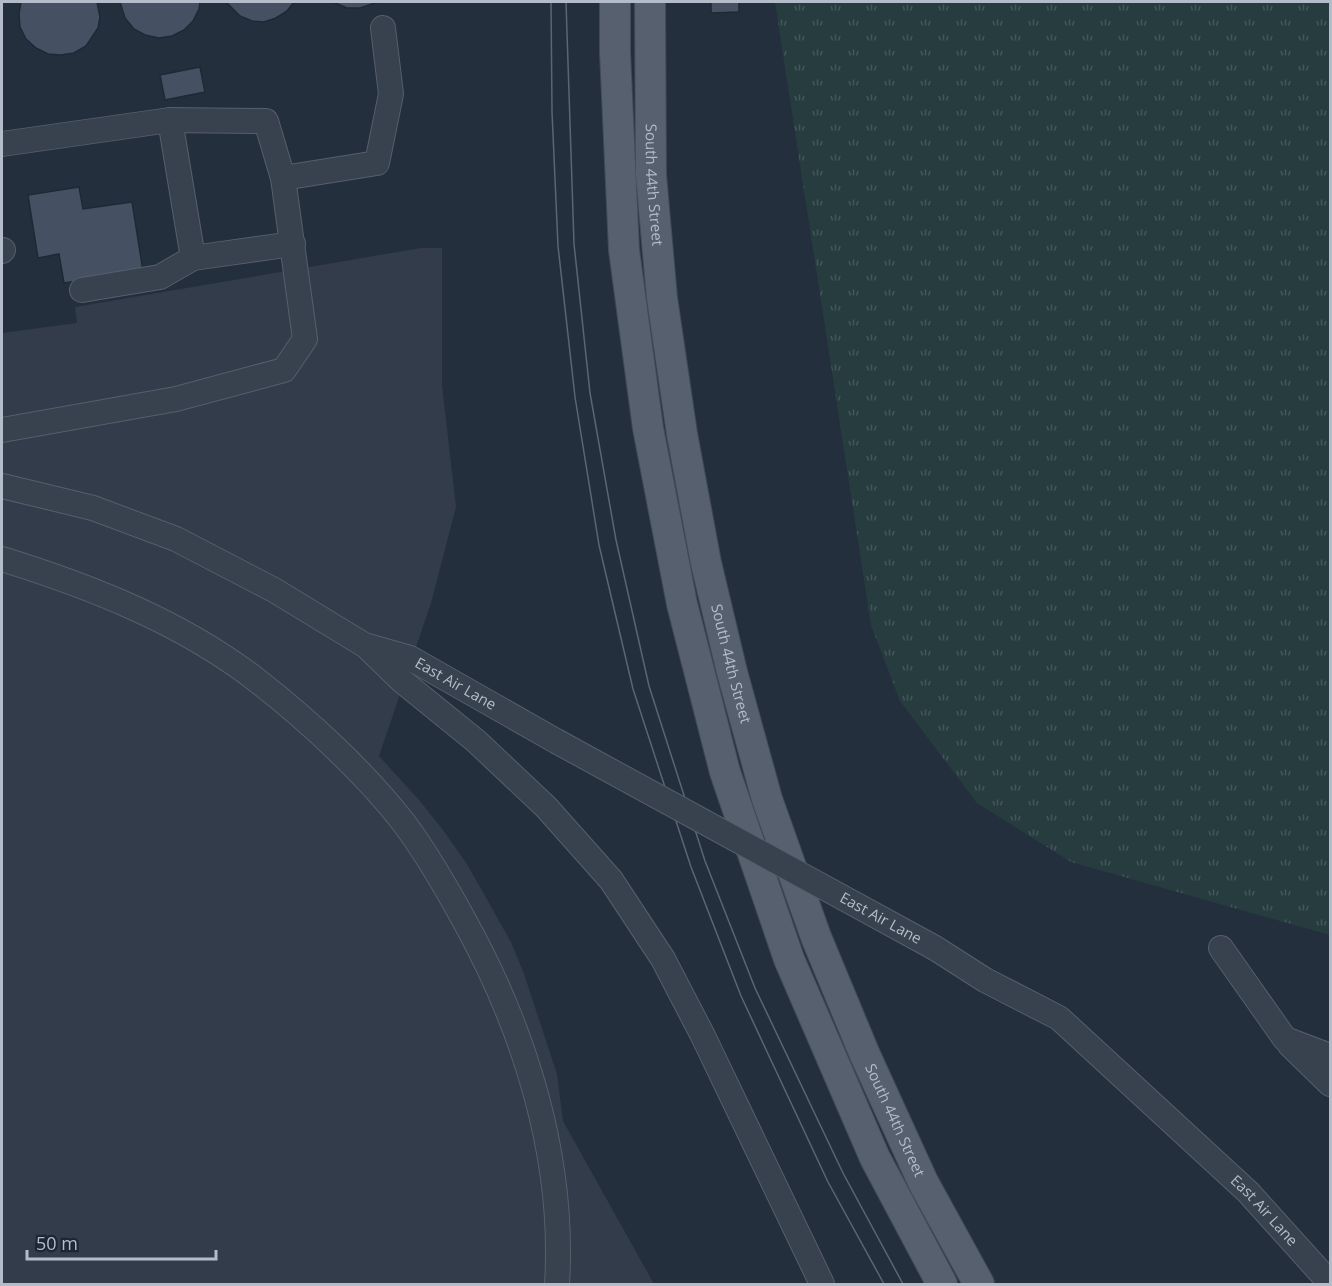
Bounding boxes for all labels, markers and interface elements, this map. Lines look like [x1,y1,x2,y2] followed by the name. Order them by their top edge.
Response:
[642,124,668,247] street label: South 44th Street
[707,602,757,726] street label: South 44th Street
[412,652,500,714] street label: East Air Lane
[837,887,926,948] street label: East Air Lane
[861,1060,930,1180] street label: South 44th Street
[1227,1170,1303,1250] street label: East Air Lane
[27,1223,216,1261] scale bar
[36,1231,78,1255] text: 50 m

